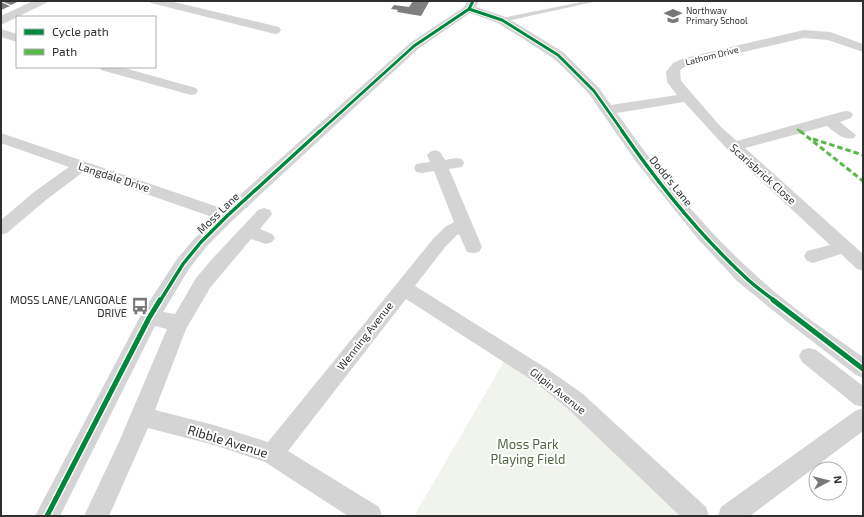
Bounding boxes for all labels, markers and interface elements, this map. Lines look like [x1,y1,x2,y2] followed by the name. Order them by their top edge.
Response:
[686,5,748,26] place label: Northway Primary School
[663,6,683,26] school or university icon: Northway Primary School
[16,16,156,68] legend
[52,24,109,38] text: Cycle path
[52,44,77,58] text: Path
[684,44,740,67] street label: Lathom Drive
[728,141,799,207] street label: Scarisbrick Close
[647,153,696,208] street label: Dodd's Lane
[77,159,152,194] street label: Langdale Drive
[194,189,241,236] street label: Moss Lane
[10,293,127,319] place label: MOSS LANE/LANGOALE DRIVE
[130,296,150,316] bus stop icon: MOSS LANE/LANGOALE DRIVE
[334,299,395,372] street label: Wenning Avenue
[528,365,589,417] street label: Gilpin Avenue
[186,421,270,461] street label: Ribble Avenue
[491,436,566,467] park label: Moss Park Playing Field
[808,461,848,501] north arrow
[831,475,845,485] text: N

